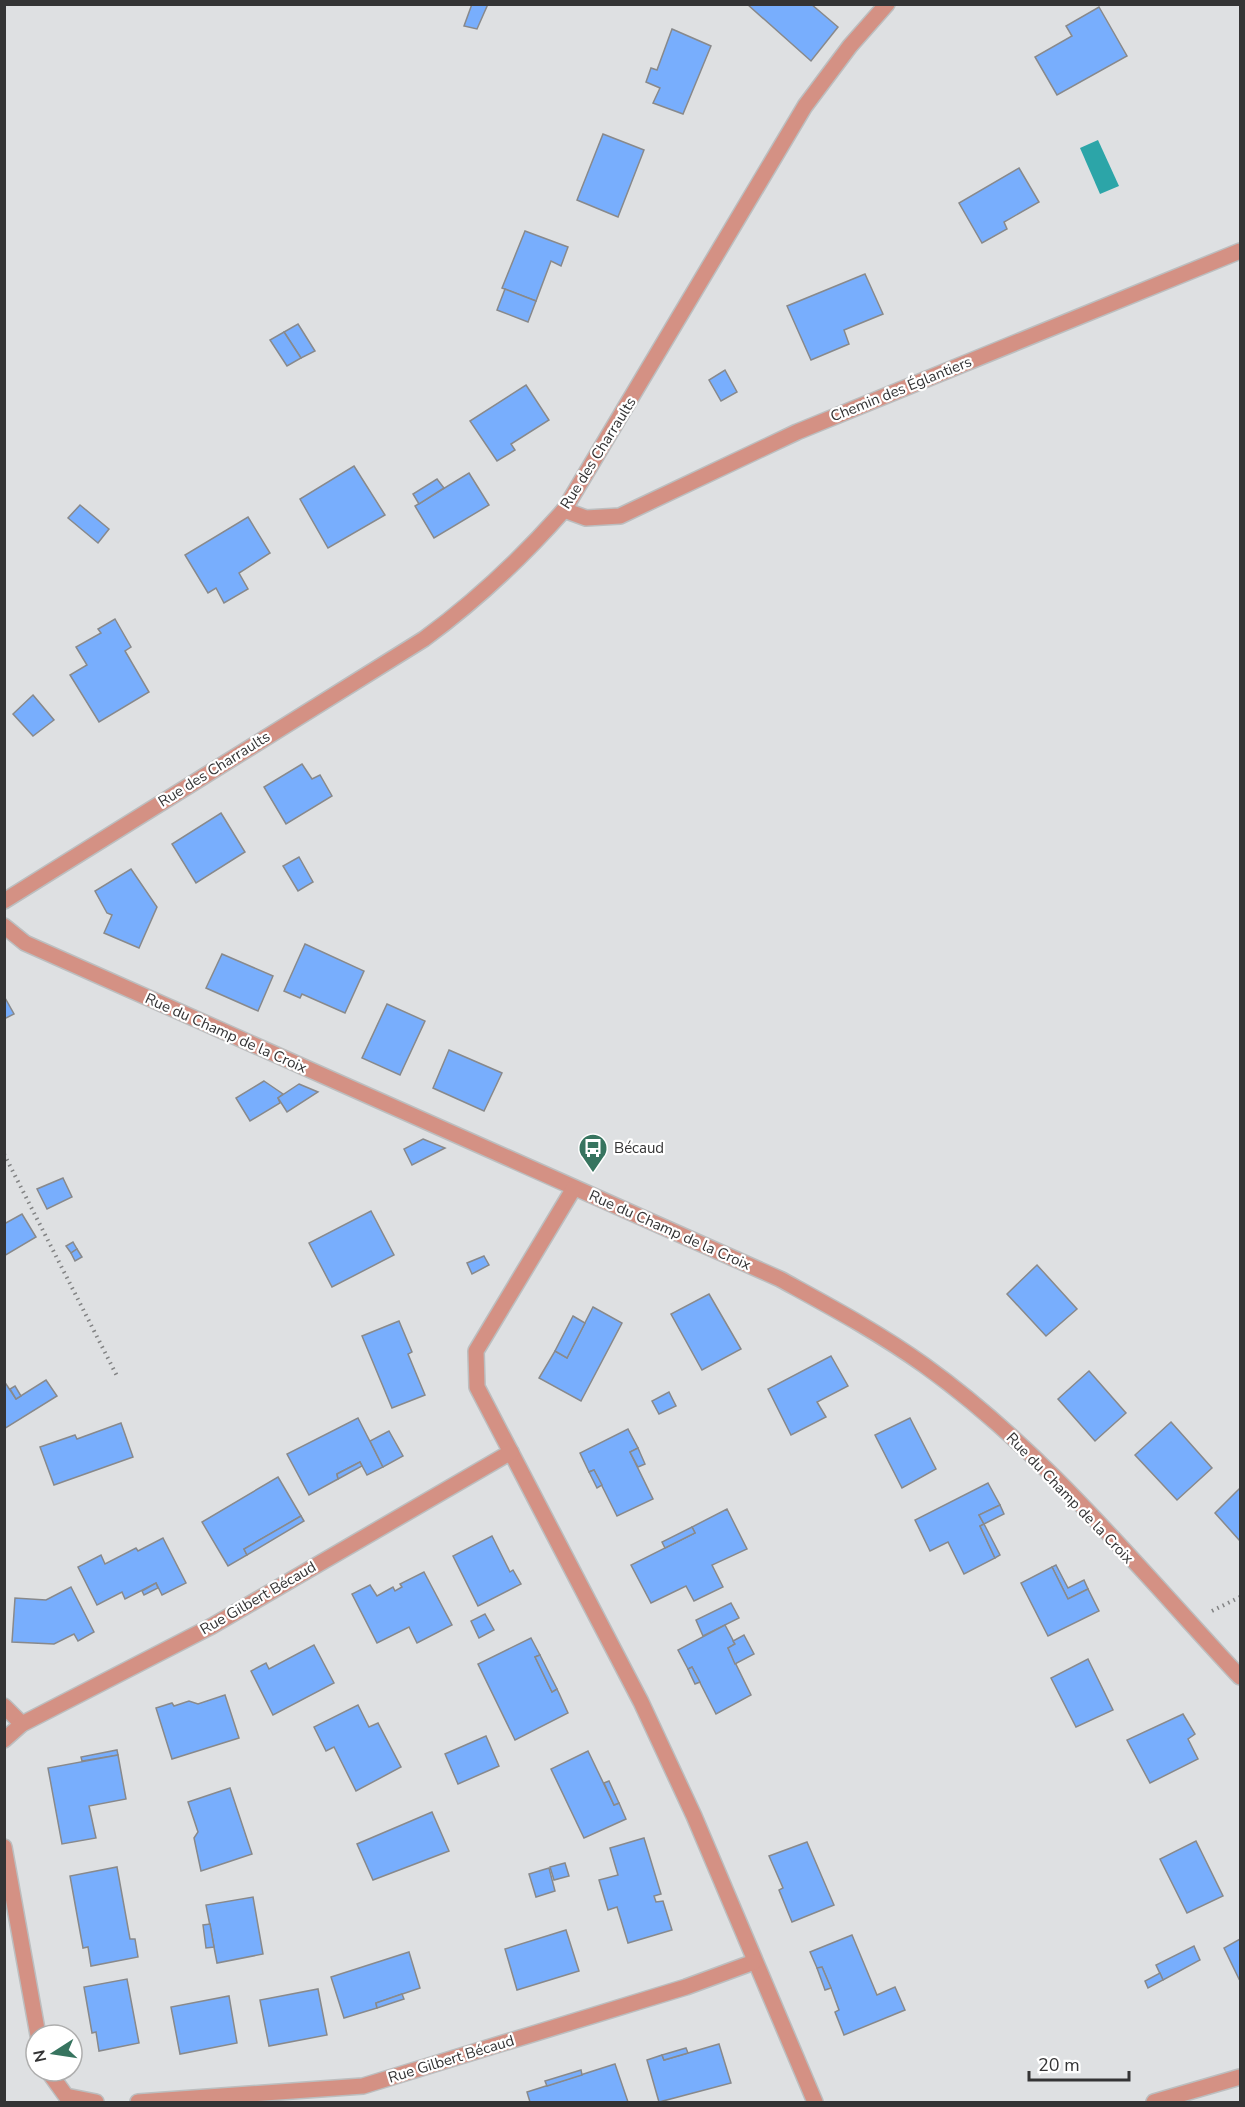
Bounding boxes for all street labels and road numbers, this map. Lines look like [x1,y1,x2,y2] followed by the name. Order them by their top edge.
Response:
[827,352,975,426] street label: Chemin des Églantiers
[555,393,641,513] street label: Rue des Charraults
[154,726,274,812] street label: Rue des Charraults
[142,988,310,1078] street label: Rue du Champ de la Croix
[586,1185,754,1275] street label: Rue du Champ de la Croix
[1002,1428,1138,1568] street label: Rue du Champ de la Croix
[196,1557,320,1639] street label: Rue Gilbert Bécaud
[386,2030,516,2088] street label: Rue Gilbert Bécaud

